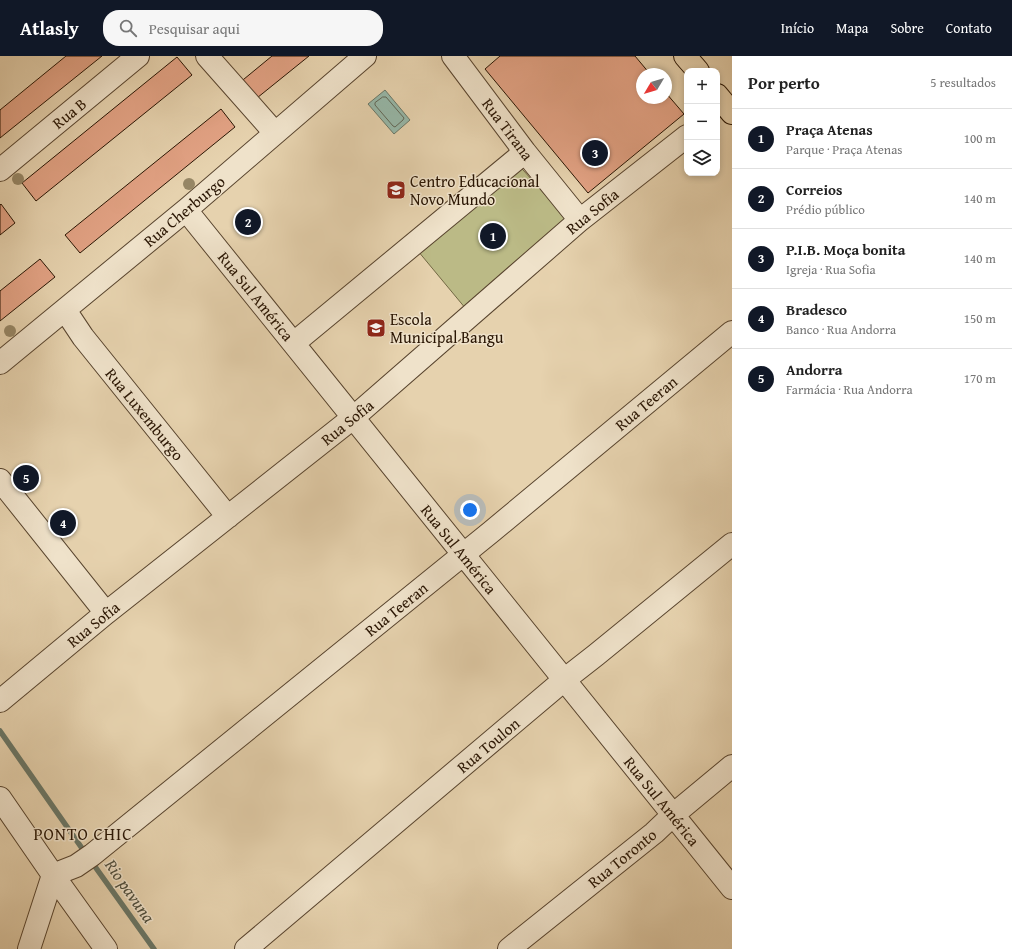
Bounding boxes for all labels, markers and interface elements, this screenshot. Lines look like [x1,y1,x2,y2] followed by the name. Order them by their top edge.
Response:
[103,10,383,46] search box
[20,14,79,42] text: Atlasly
[117,17,139,39] icon: search
[149,18,240,39] text: Pesquisar aqui
[781,18,814,38] text: Início
[836,18,868,38] text: Mapa
[890,18,924,38] text: Sobre
[946,18,992,38] text: Contato
[636,68,672,104] north arrow
[684,68,720,176] map controls
[684,68,720,104] button: +
[748,70,820,95] text: Por perto
[930,73,996,92] text: 5 resultados
[47,92,91,134] street label: Rua B
[476,93,540,166] street label: Rua Tirana
[684,104,720,140] button: −
[786,119,873,140] text: Praça Atenas
[758,129,764,148] text: 1
[964,129,996,148] text: 100 m
[582,138,608,168] pin: 3
[684,140,720,176] button: layers
[786,140,902,159] text: Parque · Praça Atenas
[410,169,540,211] place label: Centro Educacional Novo Mundo
[138,170,230,252] street label: Rua Cherburgo
[385,179,407,201] school or university icon: Centro Educacional Novo Mundo
[786,179,842,200] text: Correios
[560,182,624,240] street label: Rua Sofia
[758,189,764,208] text: 2
[964,189,996,208] text: 140 m
[786,200,865,219] text: Prédio público
[235,207,261,237] pin: 2
[480,221,506,251] pin: 1
[786,239,905,260] text: P.I.B. Moça bonita
[212,246,300,346] street label: Rua Sul América
[758,249,764,268] text: 3
[964,249,996,268] text: 140 m
[786,260,876,279] text: Igreja · Rua Sofia
[786,299,847,320] text: Bradesco
[390,307,504,349] place label: Escola Municipal Bangu
[758,309,764,328] text: 4
[964,309,996,328] text: 150 m
[365,317,387,339] school or university icon: Escola Municipal Bangu
[786,320,896,339] text: Banco · Rua Andorra
[786,359,842,380] text: Andorra
[100,362,190,466] street label: Rua Luxemburgo
[758,369,764,388] text: 5
[964,369,996,388] text: 170 m
[609,370,683,436] street label: Rua Teeran
[786,380,913,399] text: Farmácia · Rua Andorra
[315,393,379,451] street label: Rua Sofia
[13,463,39,493] pin: 5
[415,499,503,599] street label: Rua Sul América
[460,500,480,520] your location
[50,508,76,538] pin: 4
[359,576,433,642] street label: Rua Teeran
[61,595,125,653] street label: Rua Sofia
[451,711,525,779] street label: Rua Toulon
[618,751,706,851] street label: Rua Sul América
[33,821,133,846] district label: PONTO CHIC
[582,823,662,893] street label: Rua Toronto
[99,853,162,928] water label: Rio pavuna

